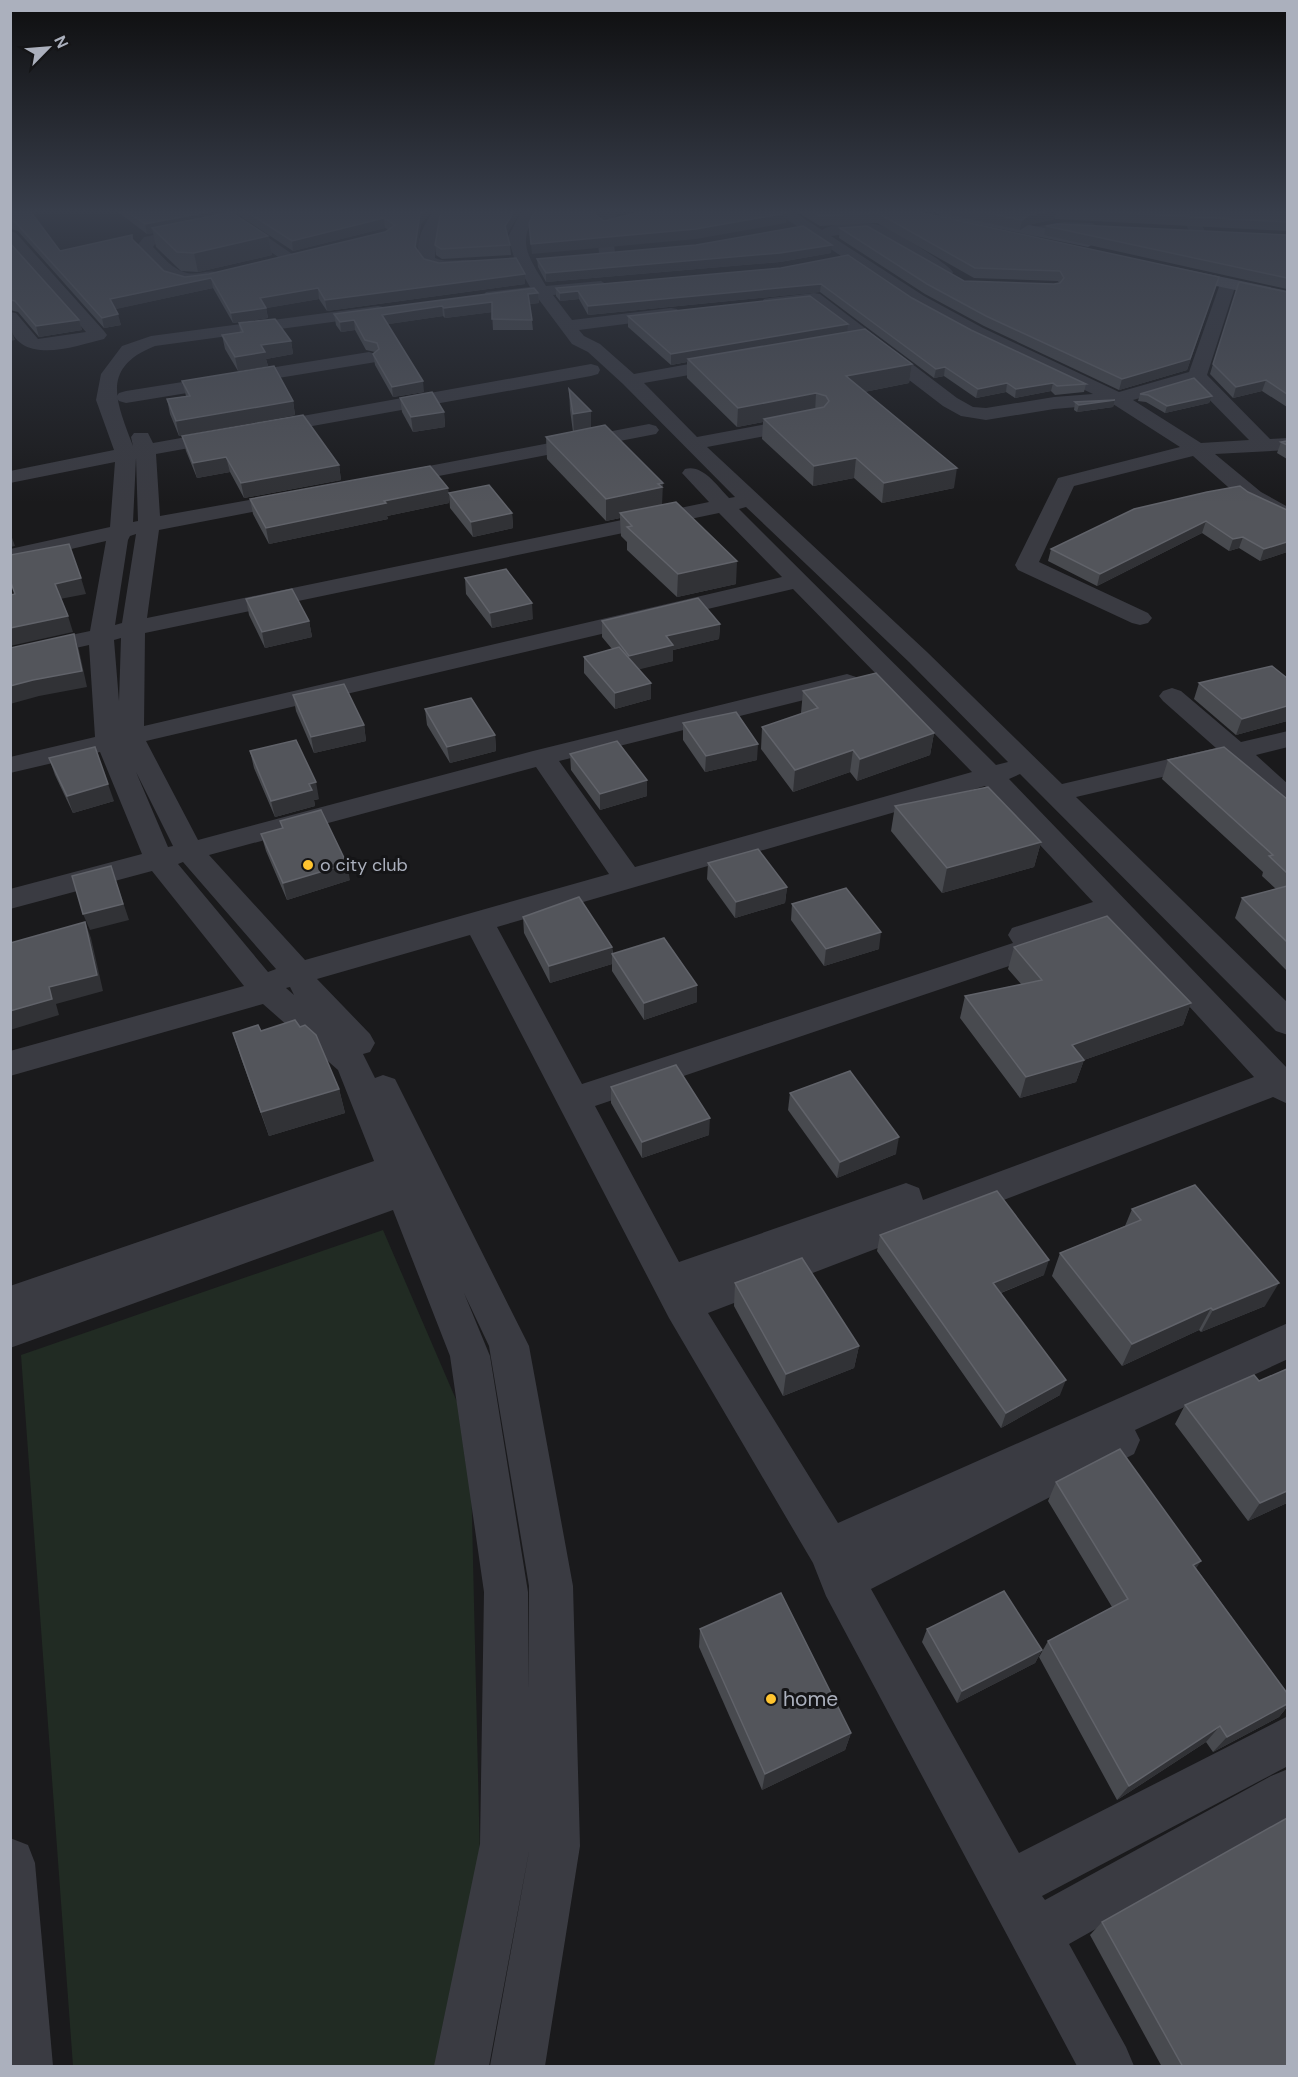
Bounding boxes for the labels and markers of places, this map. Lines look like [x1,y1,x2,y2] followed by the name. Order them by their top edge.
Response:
[320,853,408,877] place label: o city club
[301,858,315,872] marker: o city club
[783,1685,838,1713] place label: home
[764,1692,778,1706] marker: home

